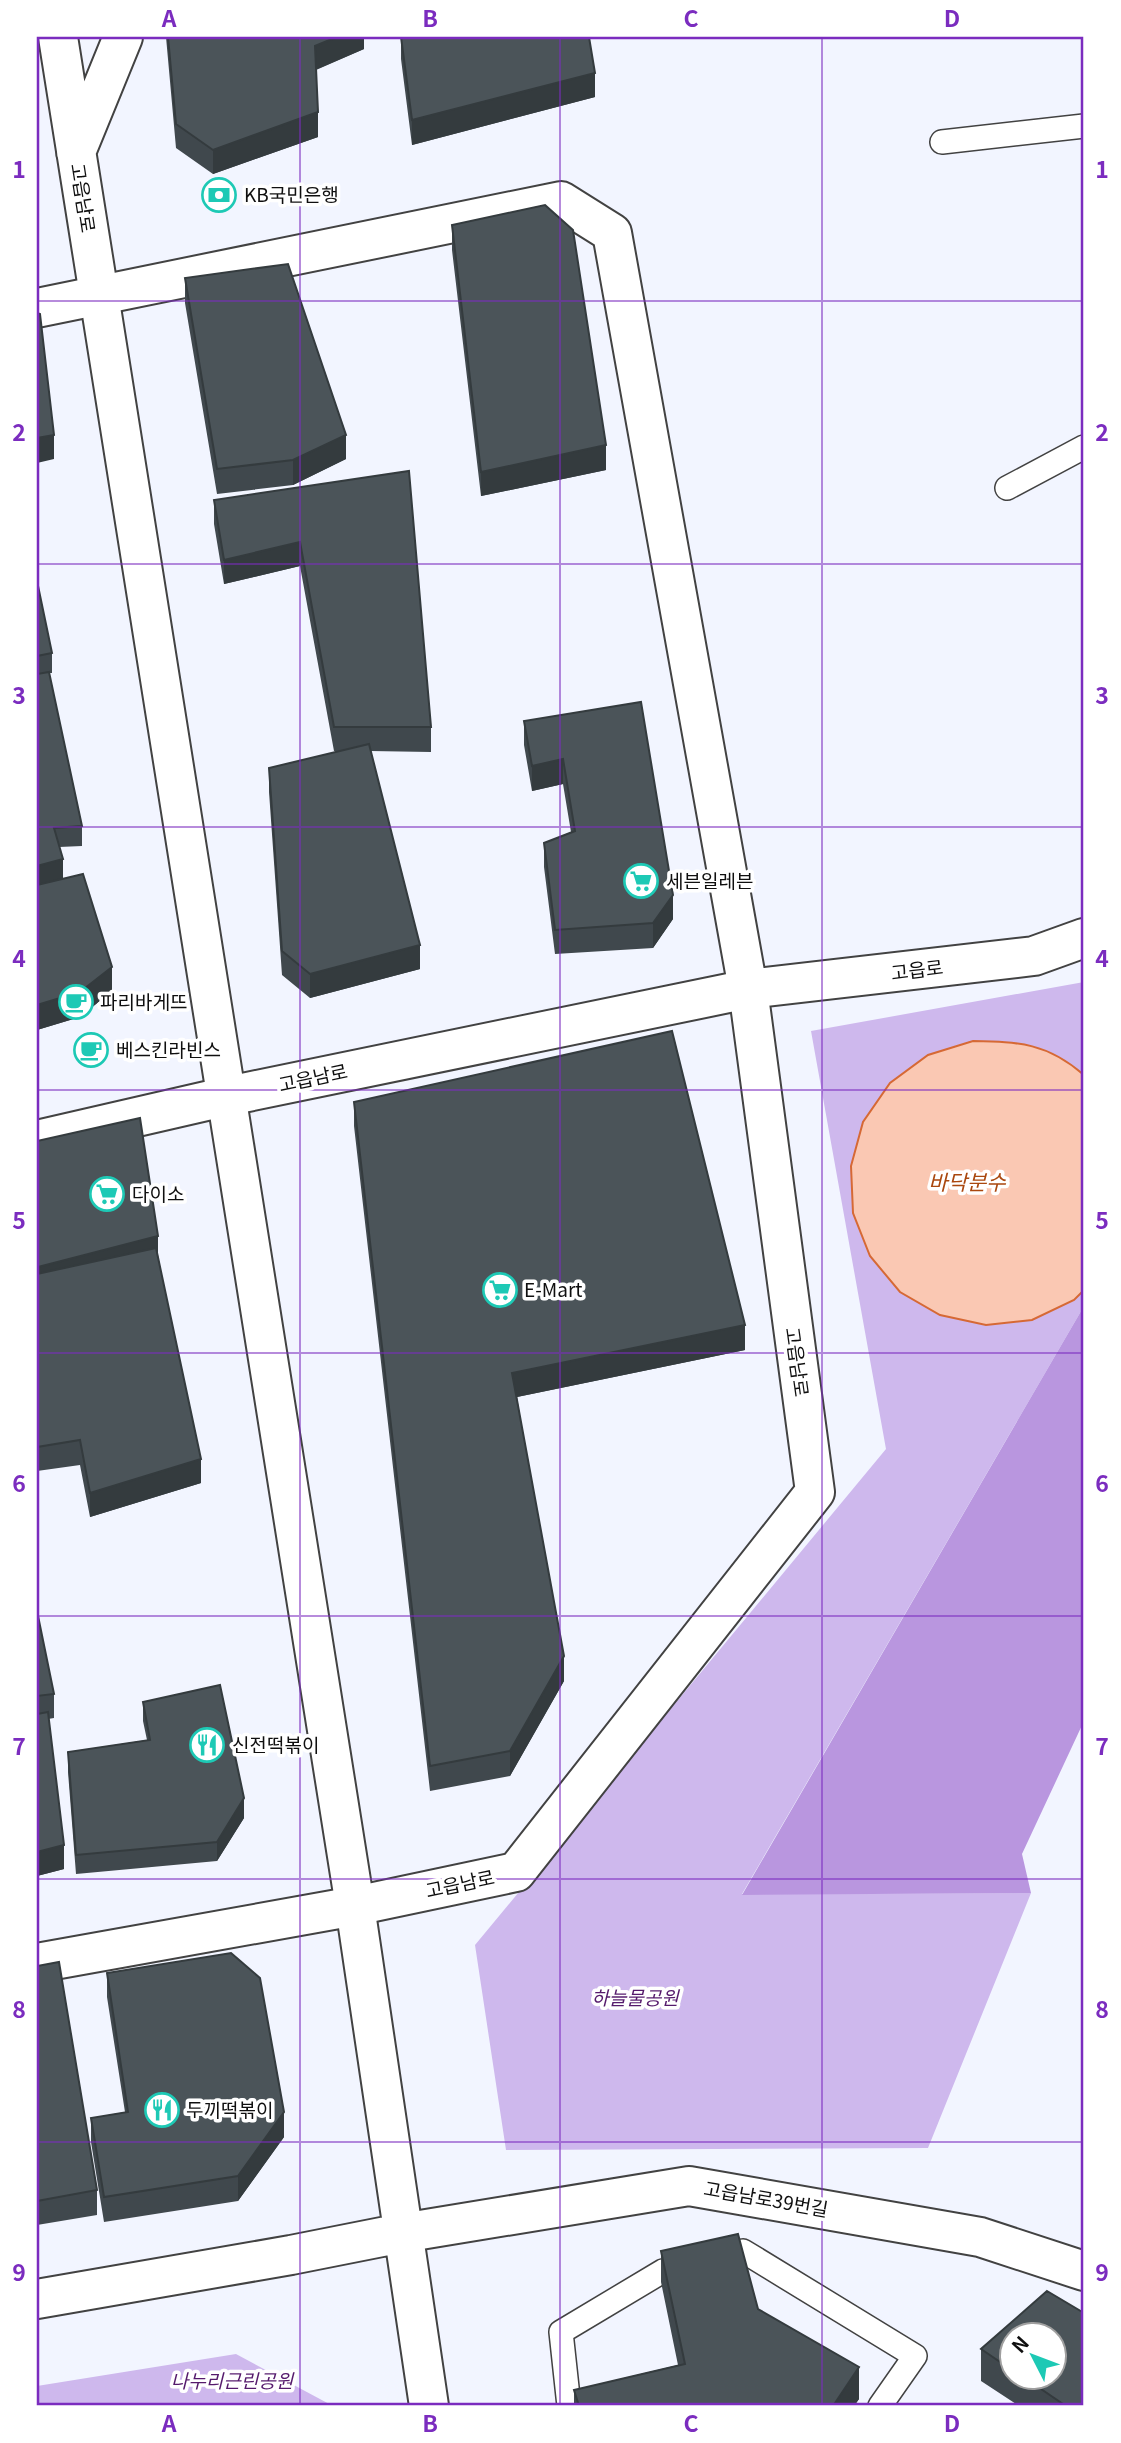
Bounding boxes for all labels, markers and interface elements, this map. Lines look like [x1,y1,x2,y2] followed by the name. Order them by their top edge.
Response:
[161,0,177,34] text: A
[422,0,438,34] text: B
[683,0,699,34] text: C
[944,0,960,34] text: D
[12,151,26,185] text: 1
[1095,151,1109,185] text: 1
[66,161,103,234] street label: 고읍남로
[200,176,238,214] bank icon: KB국민은행
[244,180,339,207] place label: KB국민은행
[12,414,26,448] text: 2
[1095,414,1109,448] text: 2
[12,677,26,711] text: 3
[1095,677,1109,711] text: 3
[622,862,660,900] supermarket icon: 세븐일레븐
[666,866,753,893] place label: 세븐일레븐
[12,940,26,974] text: 4
[1095,940,1109,974] text: 4
[889,952,944,985] street label: 고읍로
[57,983,95,1021] cafe icon: 파리바게뜨
[100,987,187,1014] place label: 파리바게뜨
[72,1031,110,1069] cafe icon: 베스킨라빈스
[116,1035,221,1062] place label: 베스킨라빈스
[276,1056,350,1097] street label: 고읍남로
[928,1166,1006,1196] water label: 바닥분수
[88,1175,126,1213] supermarket icon: 다이소
[132,1179,184,1206] place label: 다이소
[12,1202,26,1236] text: 5
[1095,1202,1109,1236] text: 5
[481,1271,519,1309] supermarket icon: E-Mart
[524,1275,582,1302] place label: E-Mart
[780,1325,817,1398] street label: 고읍남로
[12,1465,26,1499] text: 6
[1095,1465,1109,1499] text: 6
[188,1726,226,1764] restaurant icon: 신전떡볶이
[12,1728,26,1762] text: 7
[1095,1728,1109,1762] text: 7
[232,1730,319,1757] place label: 신전떡볶이
[423,1862,497,1903] street label: 고읍남로
[591,1983,680,2010] park label: 하늘물공원
[12,1991,26,2025] text: 8
[1095,1991,1109,2025] text: 8
[143,2091,181,2129] restaurant icon: 두끼떡볶이
[186,2095,273,2122] place label: 두끼떡볶이
[702,2173,831,2222] street label: 고읍남로39번길
[12,2254,26,2288] text: 9
[1095,2254,1109,2288] text: 9
[998,2320,1068,2390] north arrow
[1004,2329,1034,2358] text: N
[171,2366,295,2393] park label: 나누리근린공원
[161,2405,177,2439] text: A
[422,2405,438,2439] text: B
[683,2405,699,2439] text: C
[944,2405,960,2439] text: D

